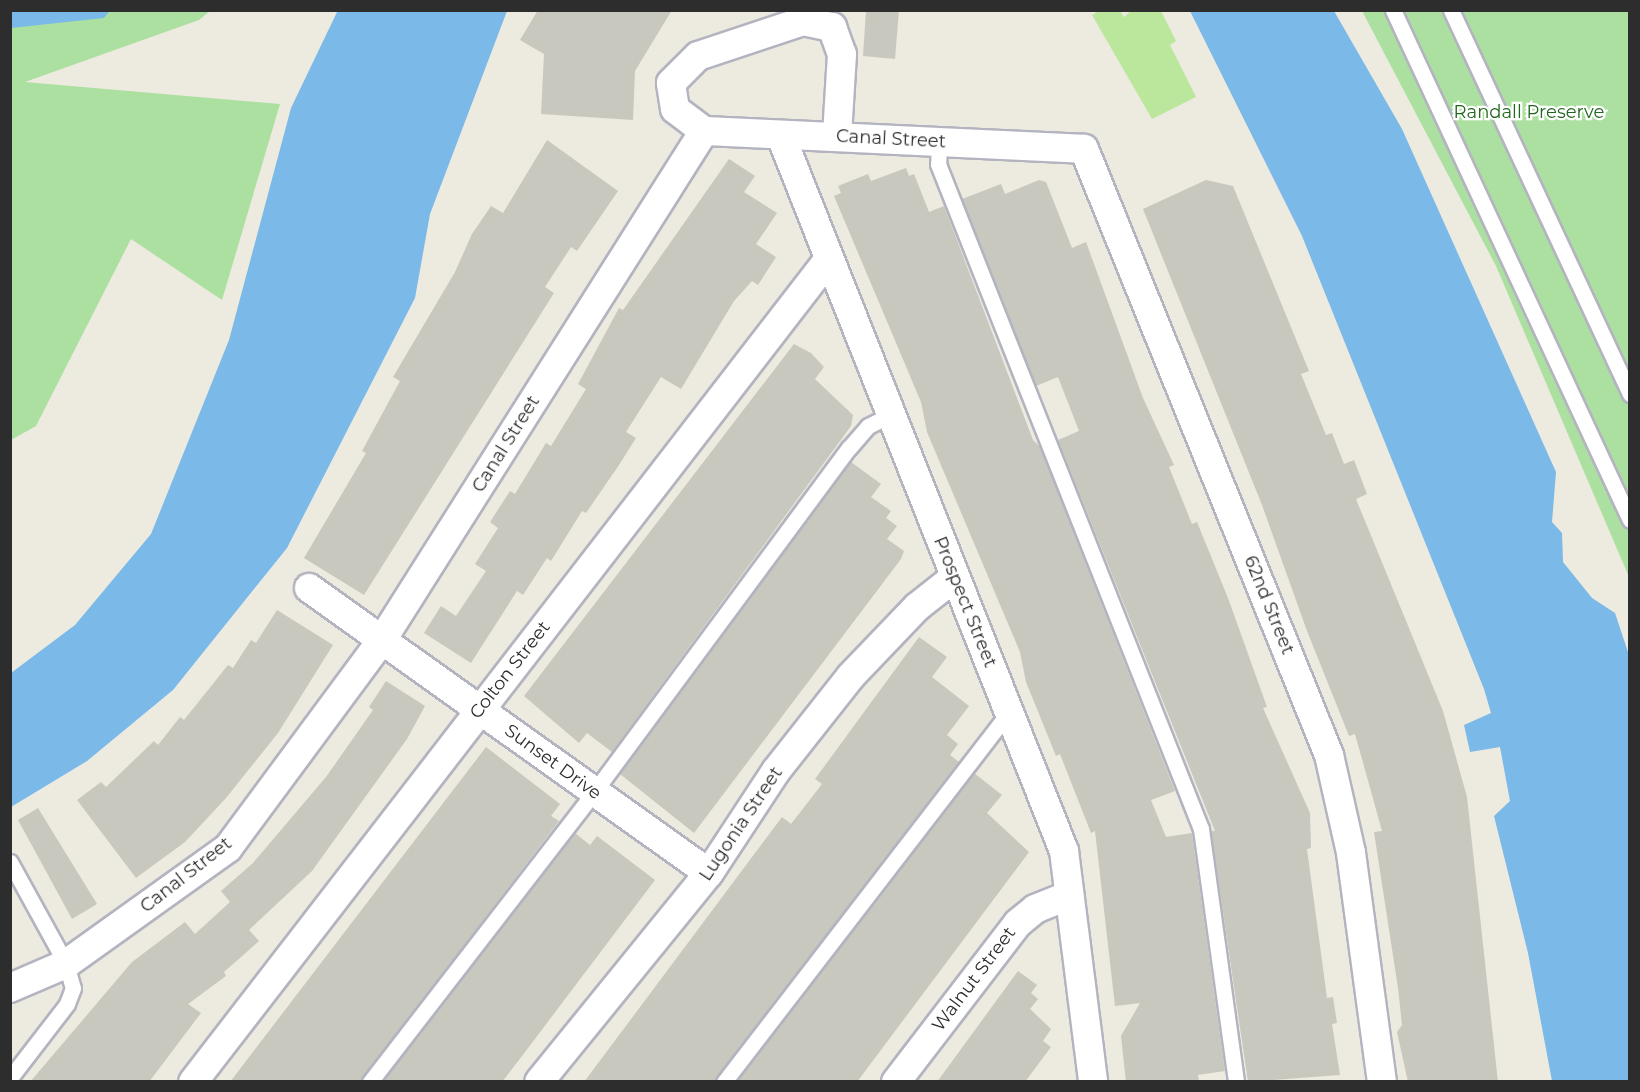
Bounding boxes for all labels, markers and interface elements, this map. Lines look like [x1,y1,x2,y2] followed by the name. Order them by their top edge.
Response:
[1454,101,1604,123] park label: Randall Preserve
[836,125,946,153] street label: Canal Street
[468,392,544,496] street label: Canal Street
[929,533,1001,671] street label: Prospect Street
[1239,552,1299,658] street label: 62nd Street
[465,617,555,723] street label: Colton Street
[500,720,606,804] street label: Sunset Drive
[695,763,787,885] street label: Lugonia Street
[136,833,236,917] street label: Canal Street
[928,923,1020,1035] street label: Walnut Street

